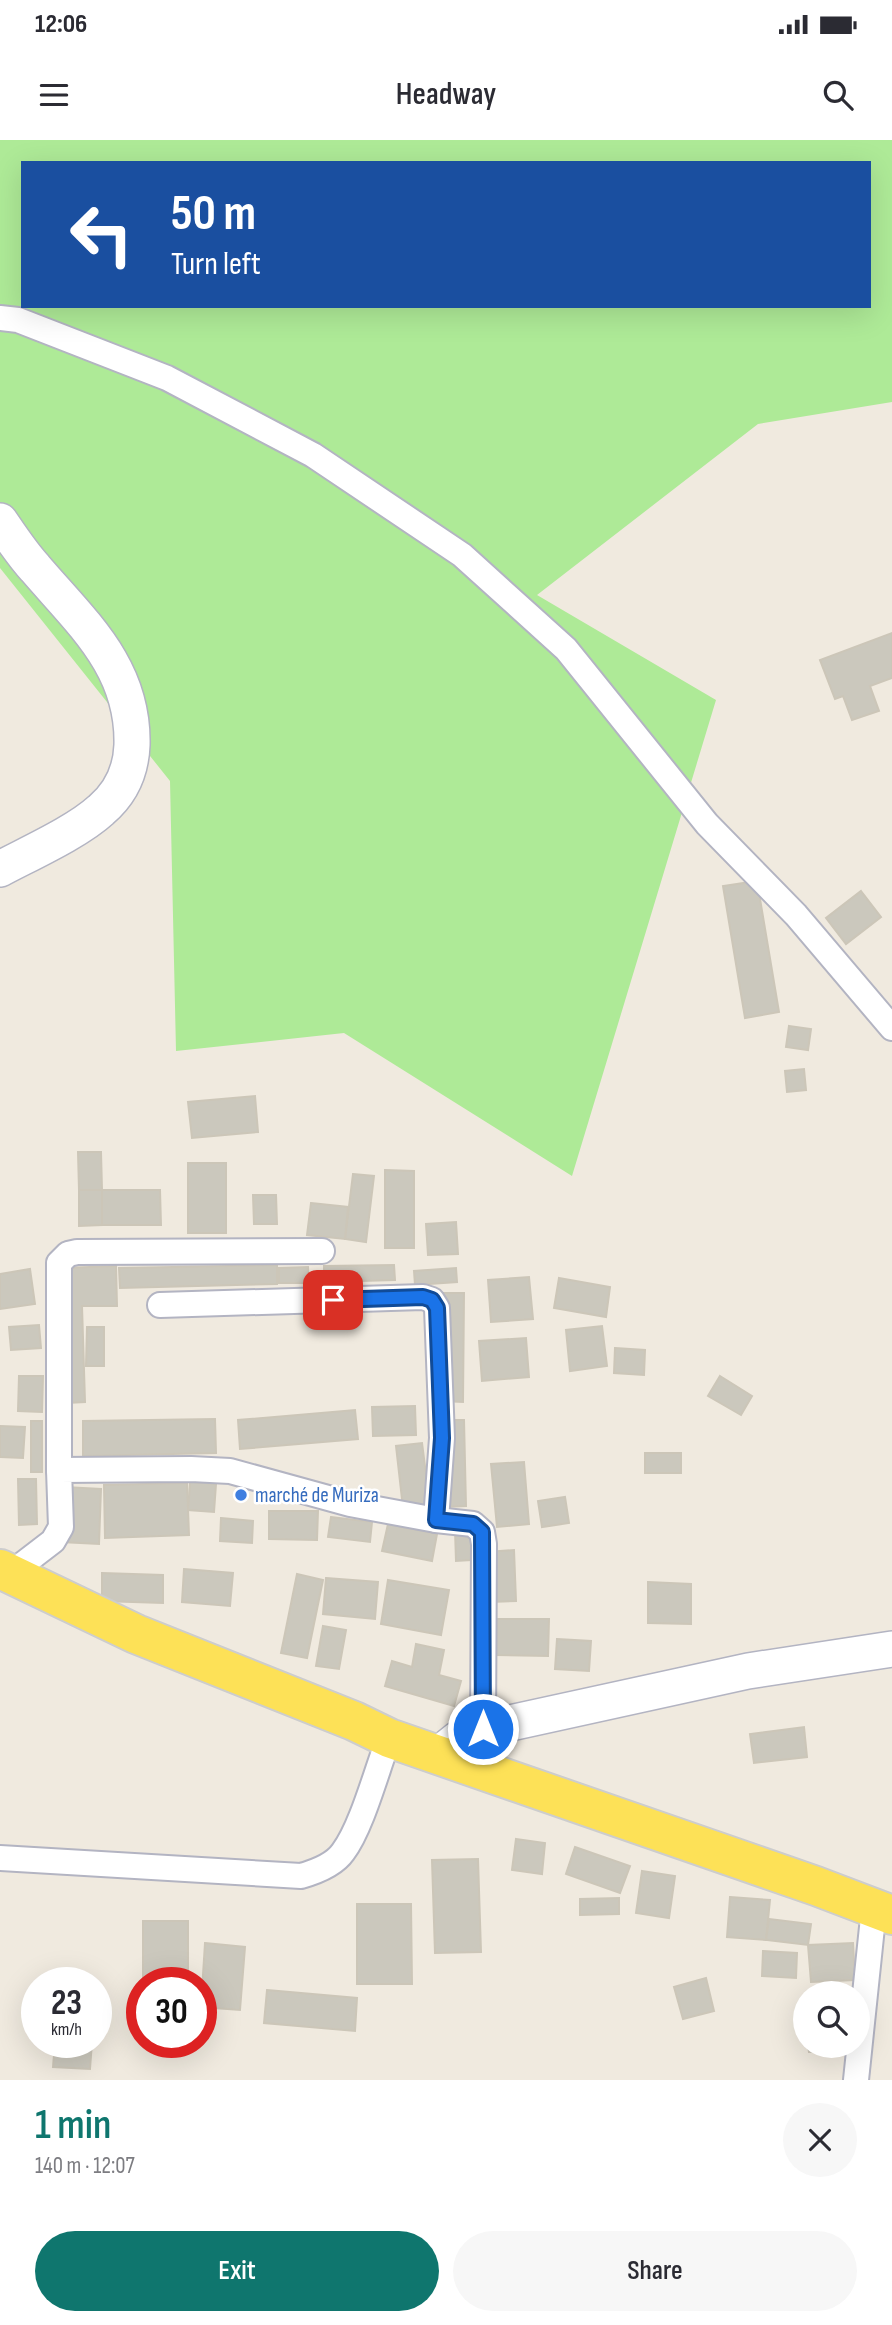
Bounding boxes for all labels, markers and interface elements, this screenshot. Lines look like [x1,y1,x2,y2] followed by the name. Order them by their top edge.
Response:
[35,9,87,40] text: 12:06
[396,75,496,114] text: Headway
[35,76,73,114] icon: menu
[819,76,857,114] icon: search
[171,185,256,244] text: 50 m
[56,189,147,280] icon: left
[171,245,261,284] text: Turn left
[303,1270,363,1330] pin
[314,1281,352,1319] icon: arrive
[255,1483,379,1508] place label: marché de Muriza
[233,1487,249,1503] marker: marché de Muriza
[446,1692,520,1766] position arrow
[126,1967,217,2058] speed limit sign: 30
[793,1981,870,2058] map controls
[793,1981,870,2058] button: search
[51,1982,82,2025] text: 23
[51,2019,82,2040] text: km/h
[35,2100,111,2151] text: 1 min
[783,2103,857,2177] button: close
[35,2152,135,2180] text: 140 m · 12:07
[35,2231,439,2311] button: Exit
[453,2231,857,2311] button: Share

